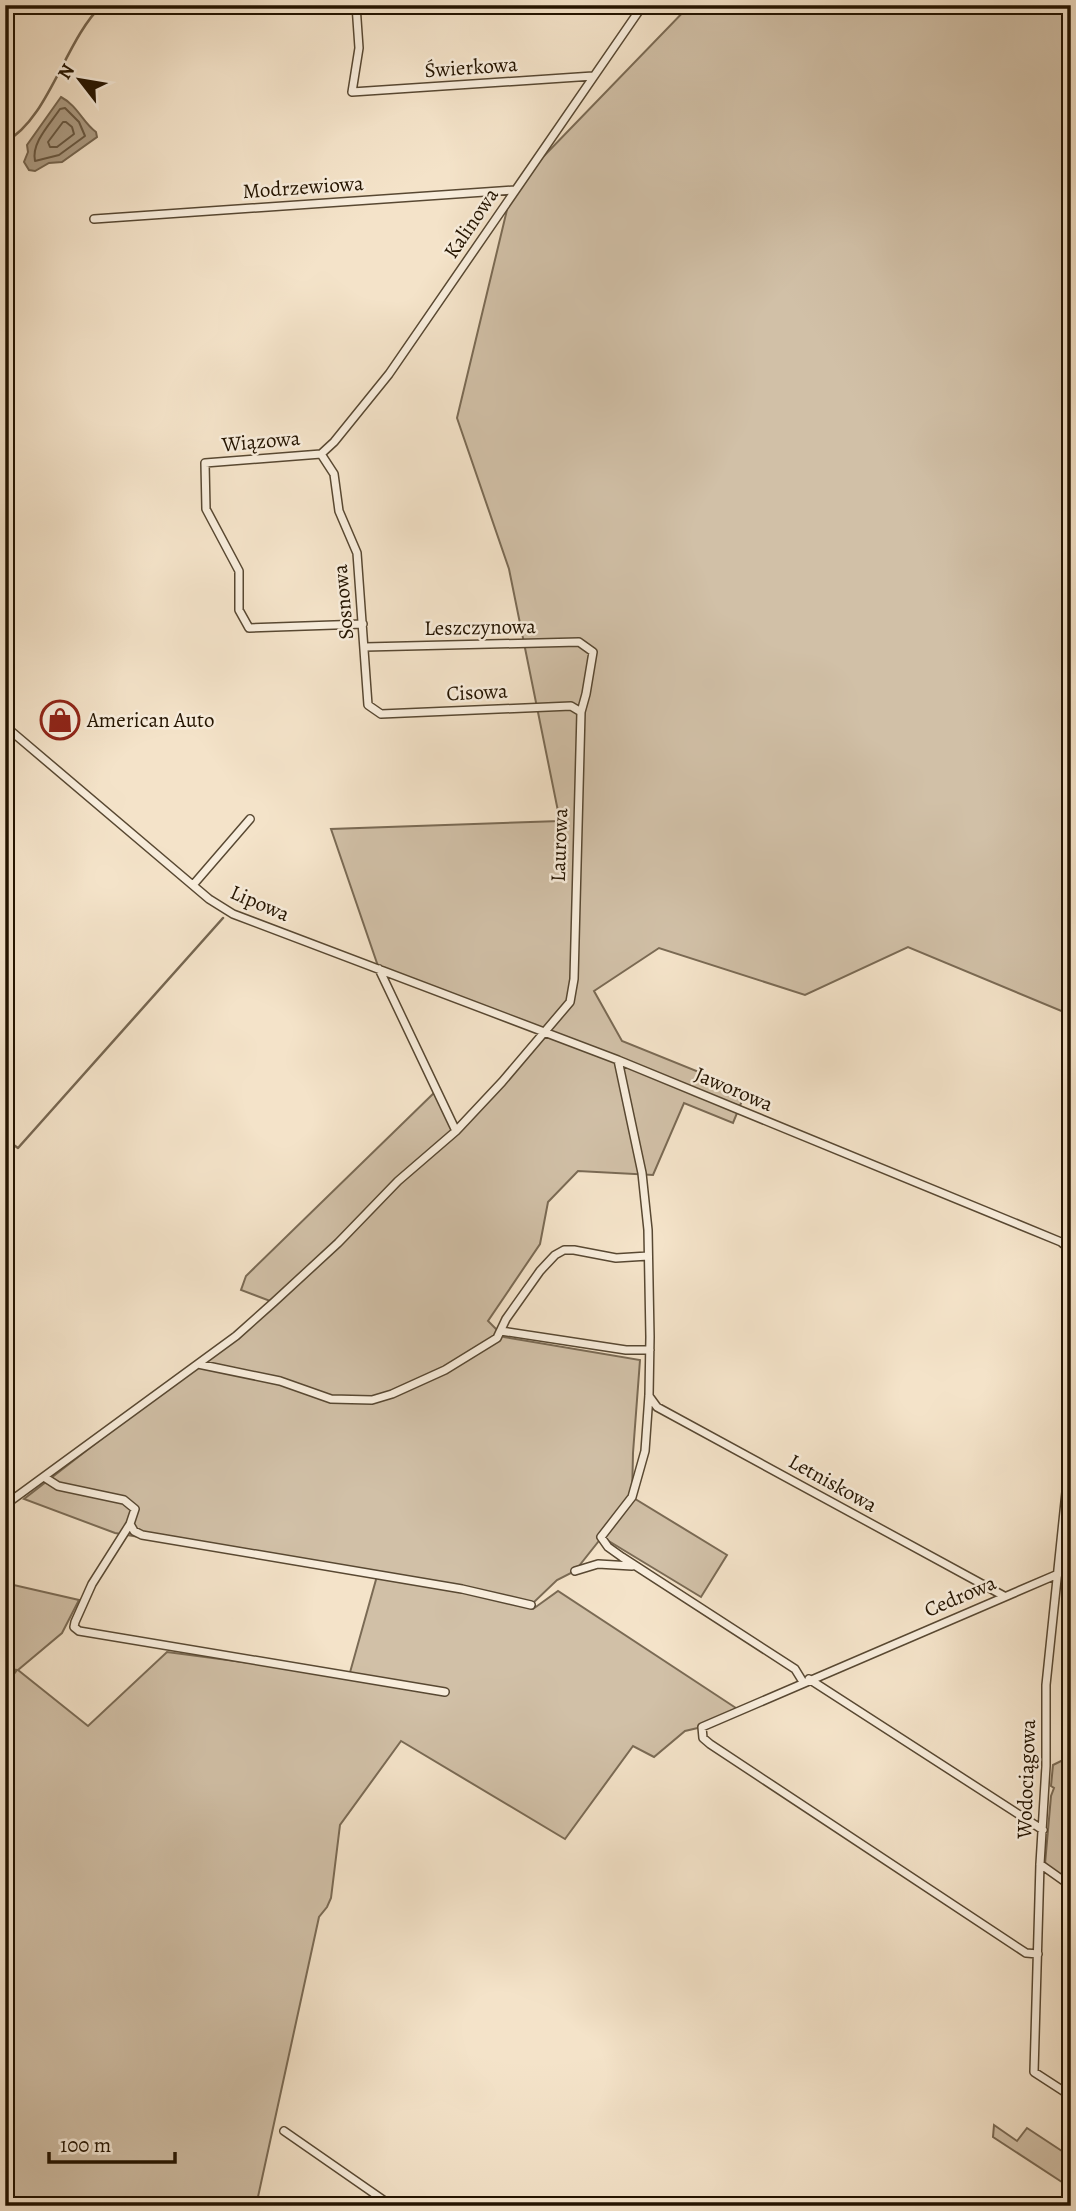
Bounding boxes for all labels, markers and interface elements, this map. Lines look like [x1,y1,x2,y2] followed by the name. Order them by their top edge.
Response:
[46,46,116,116] north arrow
[423,50,519,84] street label: Świerkowa
[52,59,81,84] text: N
[242,169,365,205] street label: Modrzewiowa
[437,182,505,264] street label: Kalinowa
[220,424,302,458] street label: Wiązowa
[326,563,360,641] street label: Sosnowa
[424,612,536,642] street label: Leszczynowa
[446,676,509,708] street label: Cisowa
[39,699,81,741] shop icon: American Auto
[86,706,214,734] place label: American Auto
[544,807,574,882] street label: Laurowa
[226,878,294,928] street label: Lipowa
[690,1060,778,1118] street label: Jaworowa
[784,1447,882,1519] street label: Letniskowa
[920,1568,1000,1624] street label: Cedrowa
[1010,1718,1042,1840] street label: Wodociągowa
[49,2120,175,2164] scale bar
[60,2131,111,2159] text: 100 m

